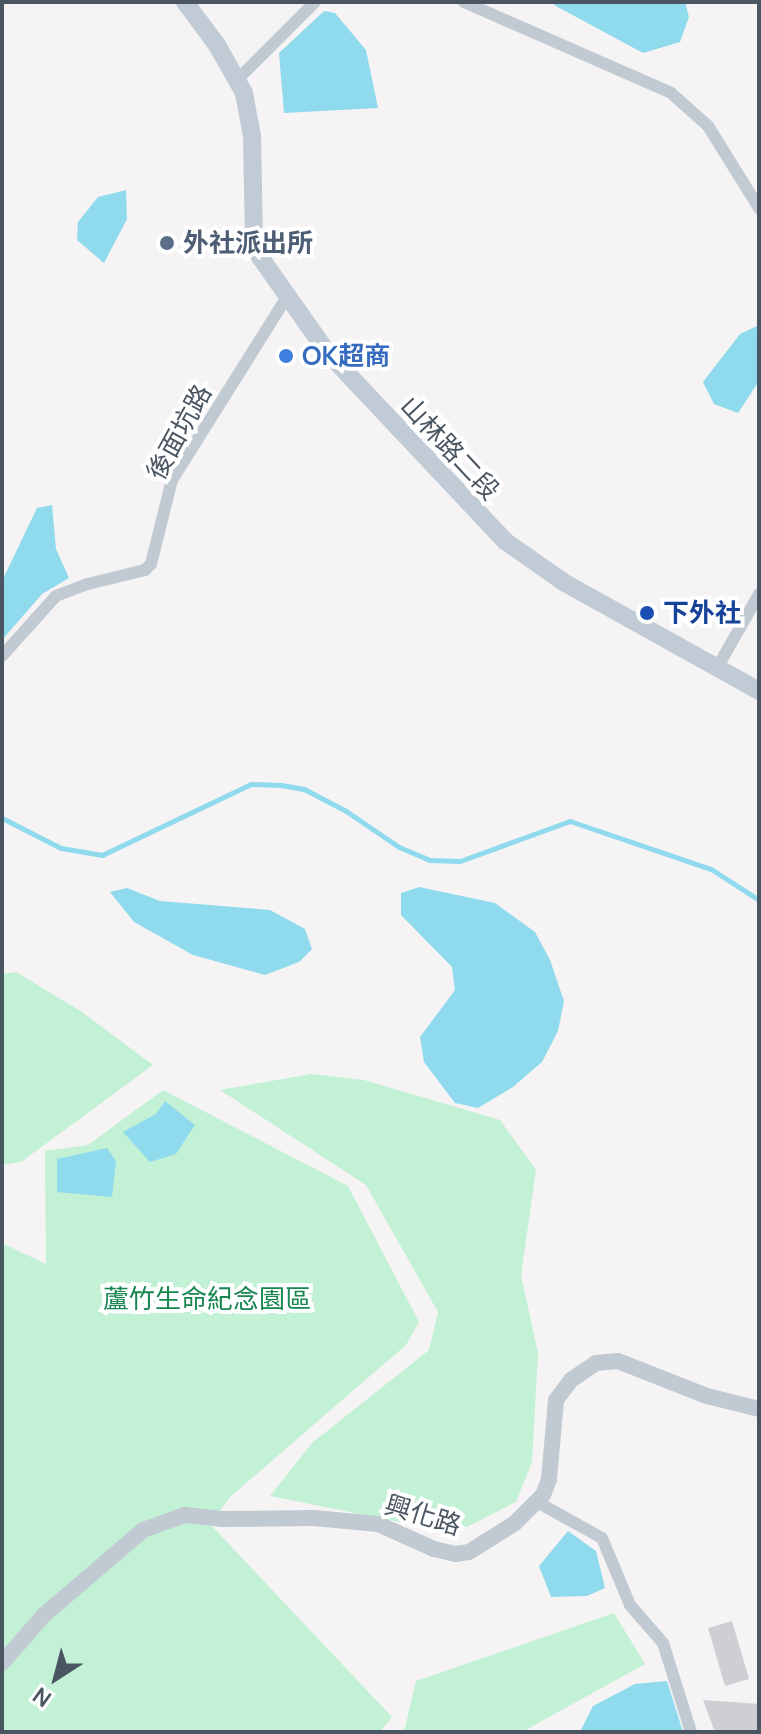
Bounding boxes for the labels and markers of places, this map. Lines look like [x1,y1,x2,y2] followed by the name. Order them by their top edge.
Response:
[183,227,313,259] place label: 外社派出所
[158,234,176,252] marker: 外社派出所
[302,340,390,372] place label: OK超商
[277,347,295,365] marker: OK超商
[663,597,741,629] place label: 下外社
[638,604,656,622] marker: 下外社

